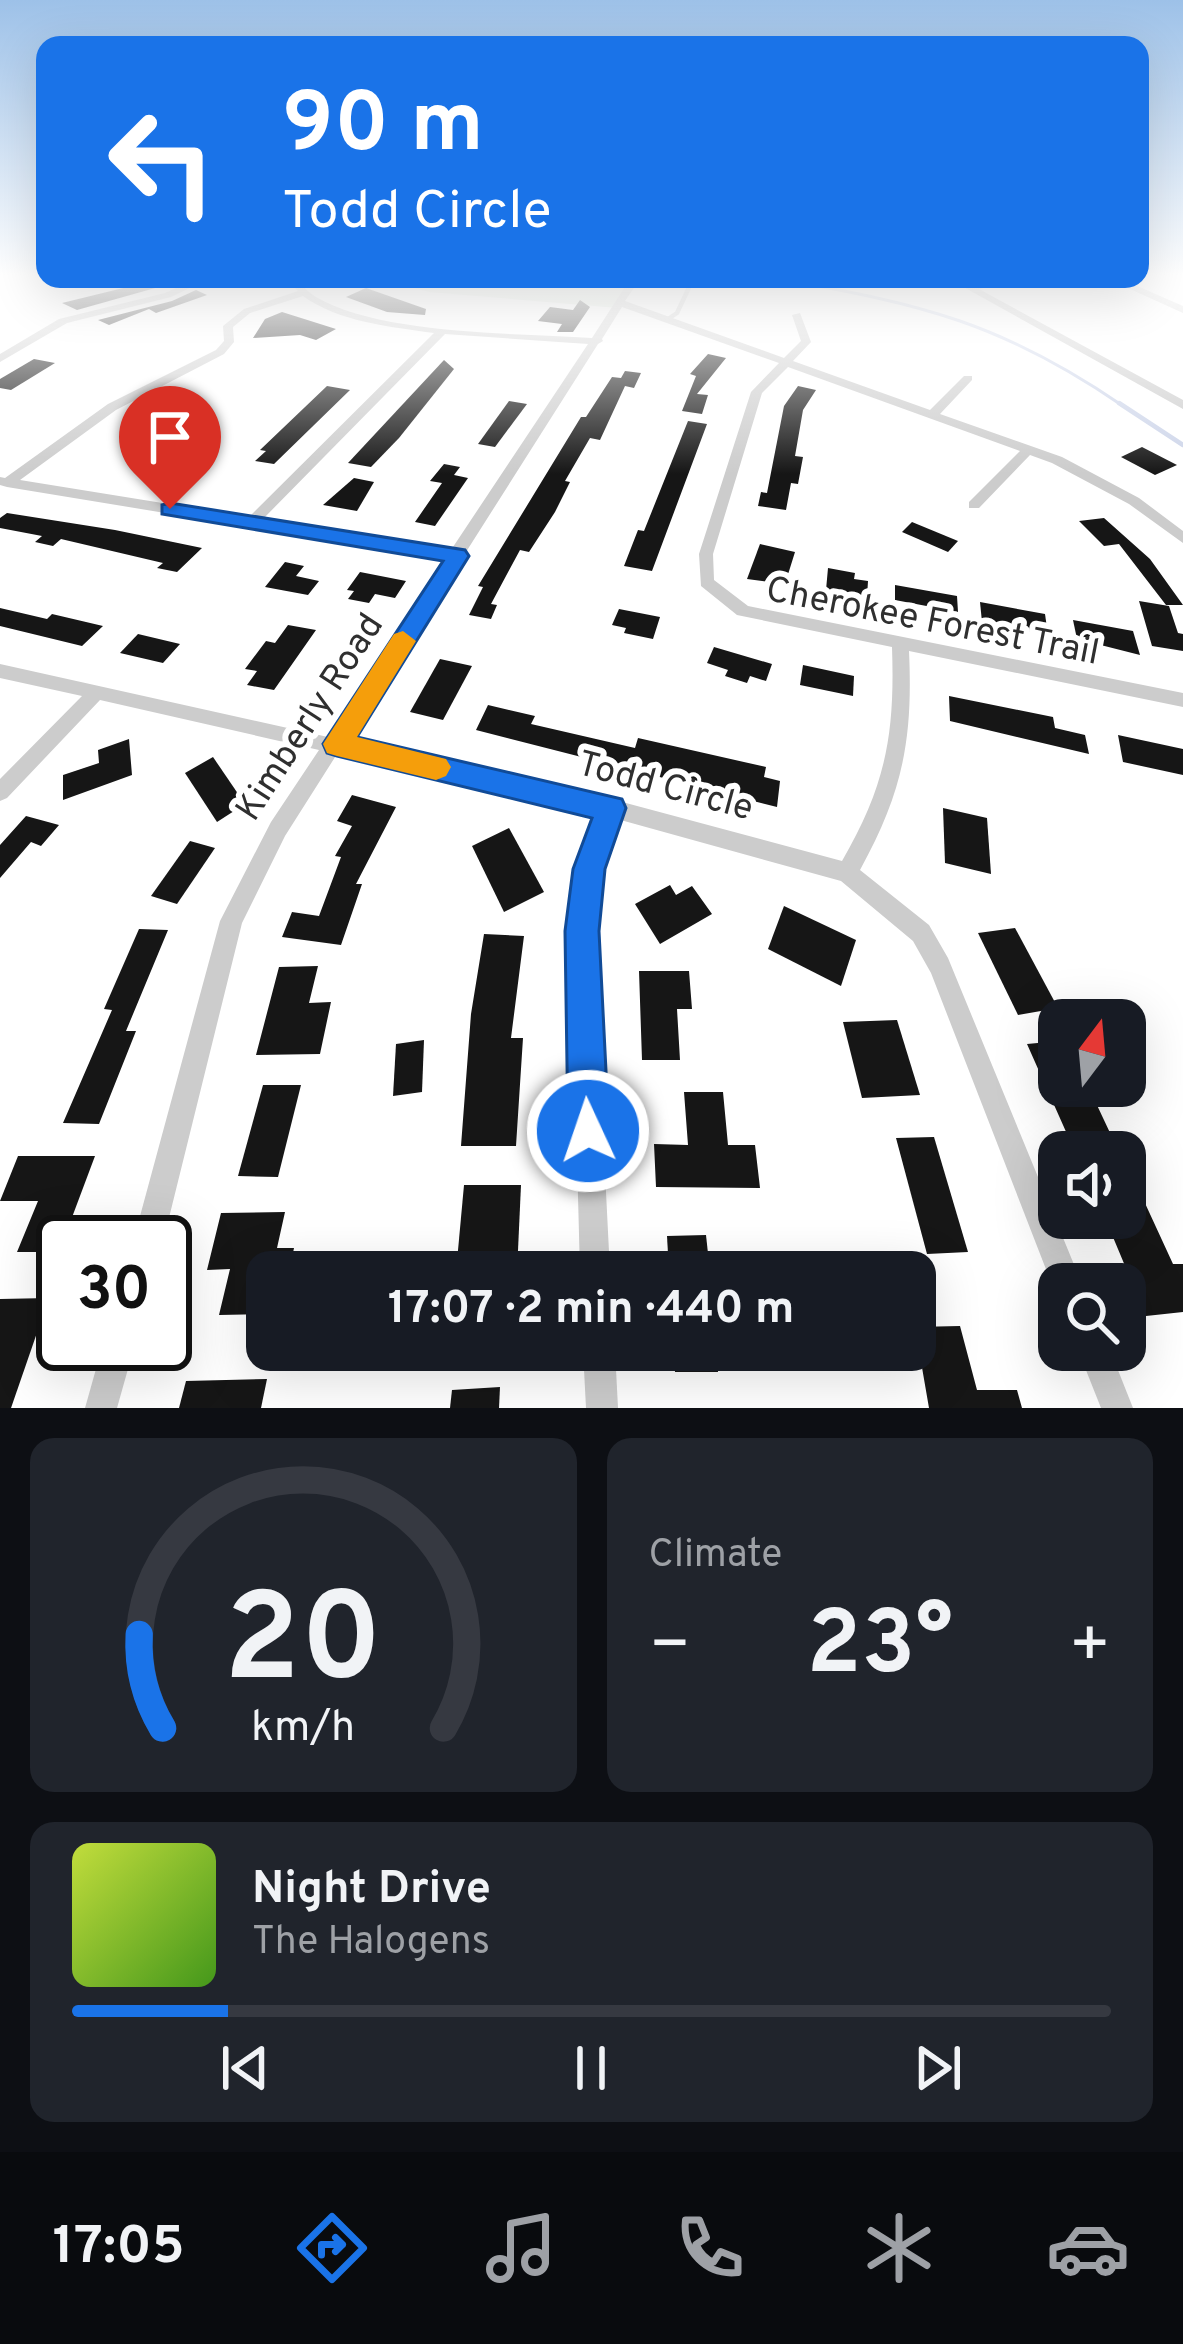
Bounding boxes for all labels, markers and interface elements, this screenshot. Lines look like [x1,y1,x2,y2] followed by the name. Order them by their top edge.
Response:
[282,75,484,181] text: 90 m
[84,84,240,240] icon: left
[282,179,552,248] text: Todd Circle
[119,386,221,509] pin
[137,404,203,470] icon: arrive
[762,568,1103,678] street label: Cherokee Forest Trail
[227,606,395,831] street label: Kimberly Road
[572,742,758,833] street label: Todd Circle
[1038,999,1146,1107] north arrow
[1038,999,1146,1371] map controls
[525,1068,651,1194] position arrow
[1038,1131,1146,1239] button: sound
[36,1215,192,1371] speed limit sign: 30
[1038,1263,1146,1371] button: search
[388,1282,794,1339] text: 17:07 · 2 min · 440 m
[649,1532,782,1581] text: Climate
[224,1567,382,1725] text: 20
[807,1592,953,1705] text: 23°
[649,1607,691,1690] text: −
[1068,1607,1111,1690] text: +
[251,1702,355,1756] text: km/h
[252,1862,491,1919] text: Night Drive
[252,1919,490,1968] text: The Halogens
[212,2035,278,2101] icon: previous
[558,2035,624,2101] icon: pause
[905,2035,971,2101] icon: next
[290,2206,374,2290] icon: directions
[479,2206,563,2290] icon: music
[668,2206,752,2290] icon: phone
[857,2206,941,2290] icon: climate
[1046,2206,1130,2290] icon: car
[53,2214,185,2283] text: 17:05

